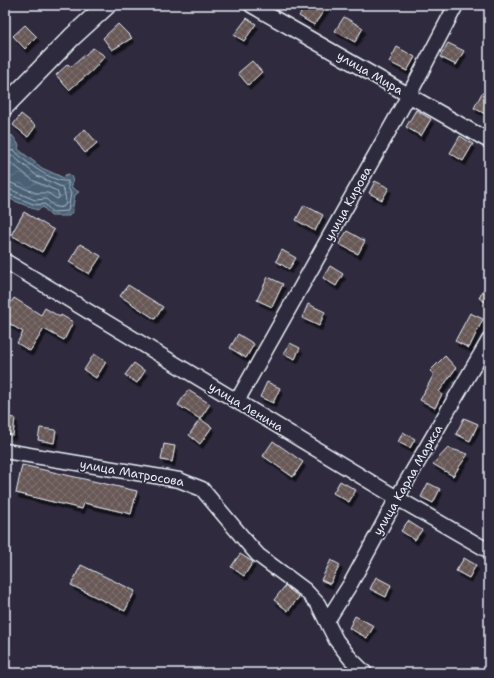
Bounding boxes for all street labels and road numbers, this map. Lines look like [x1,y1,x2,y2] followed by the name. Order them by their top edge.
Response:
[334,48,406,99] street label: улица Мира
[321,163,375,244] street label: улица Кирова
[206,378,287,436] street label: улица Ленина
[370,421,447,538] street label: улица Карла Маркса
[78,456,186,490] street label: улица Матросова

